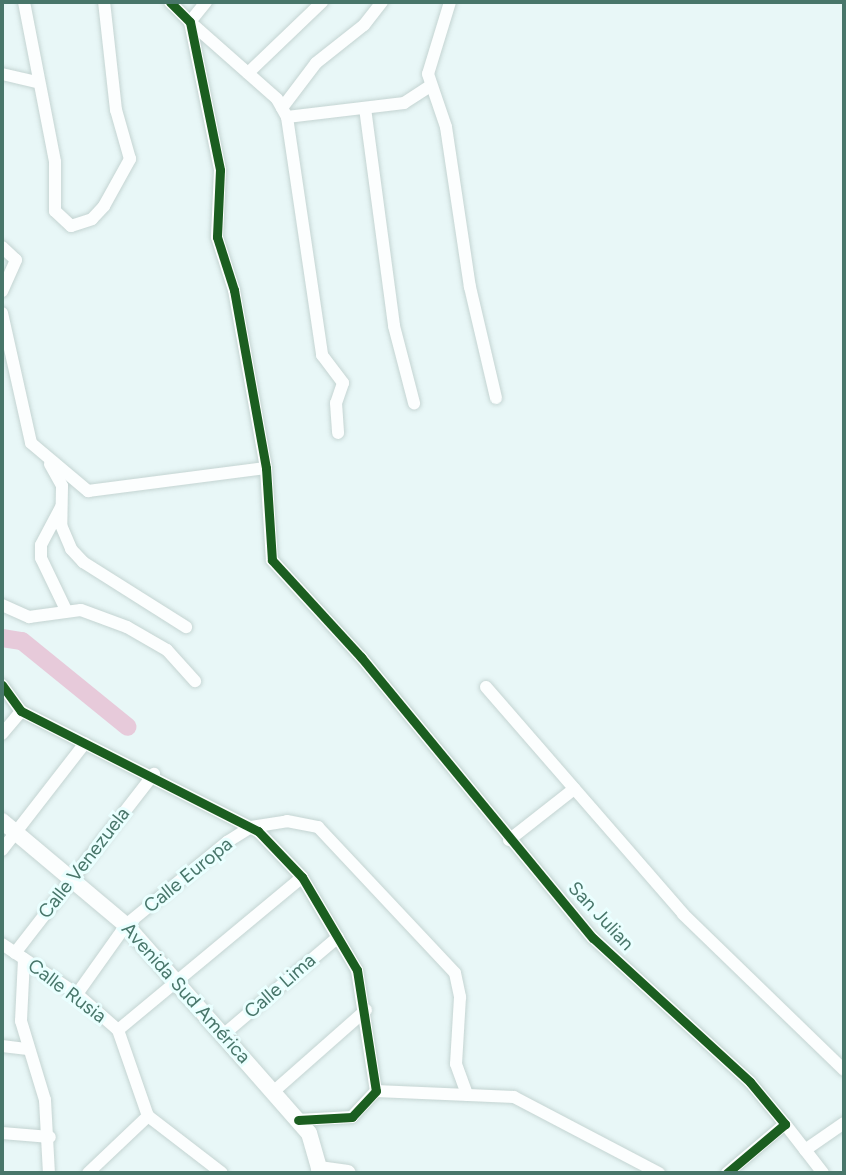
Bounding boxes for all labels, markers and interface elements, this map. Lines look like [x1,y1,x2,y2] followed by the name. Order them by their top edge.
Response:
[34,803,134,923] street label: Calle Venezuela
[139,832,237,918] street label: Calle Europa
[563,877,639,955] street label: San Julian
[117,918,255,1068] street label: Avenida Sud América
[240,949,320,1023] street label: Calle Lima
[23,954,111,1028] street label: Calle Rusia

